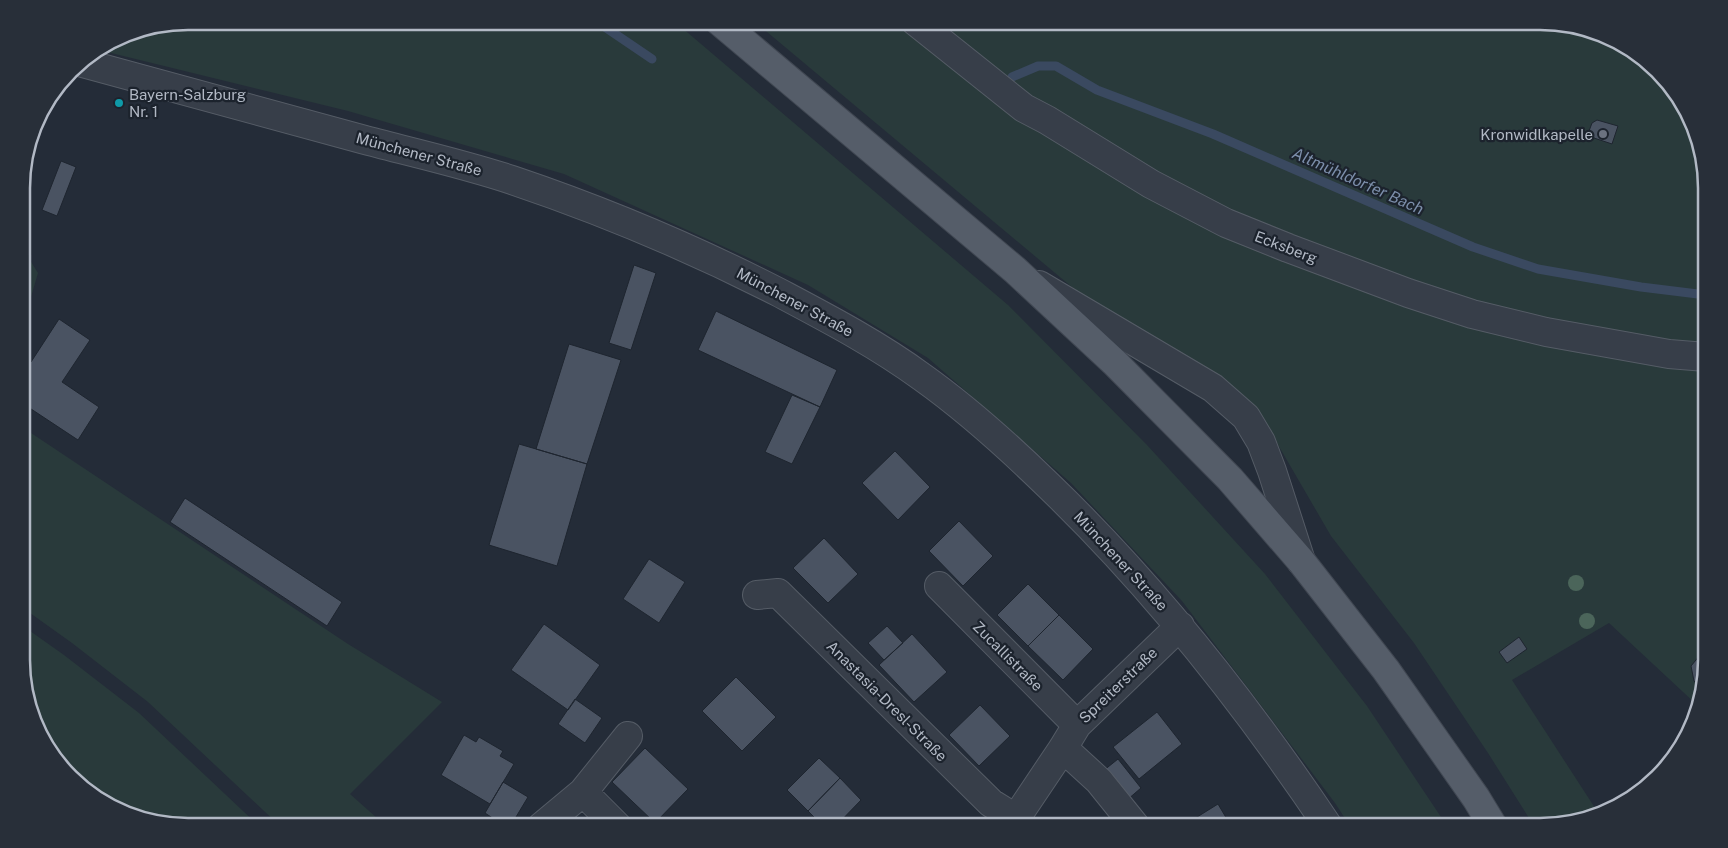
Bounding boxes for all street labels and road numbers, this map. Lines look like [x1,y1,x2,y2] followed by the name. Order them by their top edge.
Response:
[354,129,484,179] street label: Münchener Straße
[1252,227,1320,267] street label: Ecksberg
[734,264,856,340] street label: Münchener Straße
[1071,508,1171,614] street label: Münchener Straße
[970,618,1046,694] street label: Zucallistraße
[823,637,951,765] street label: Anastasia-Dresl-Straße
[1076,644,1160,726] street label: Spreiterstraße

